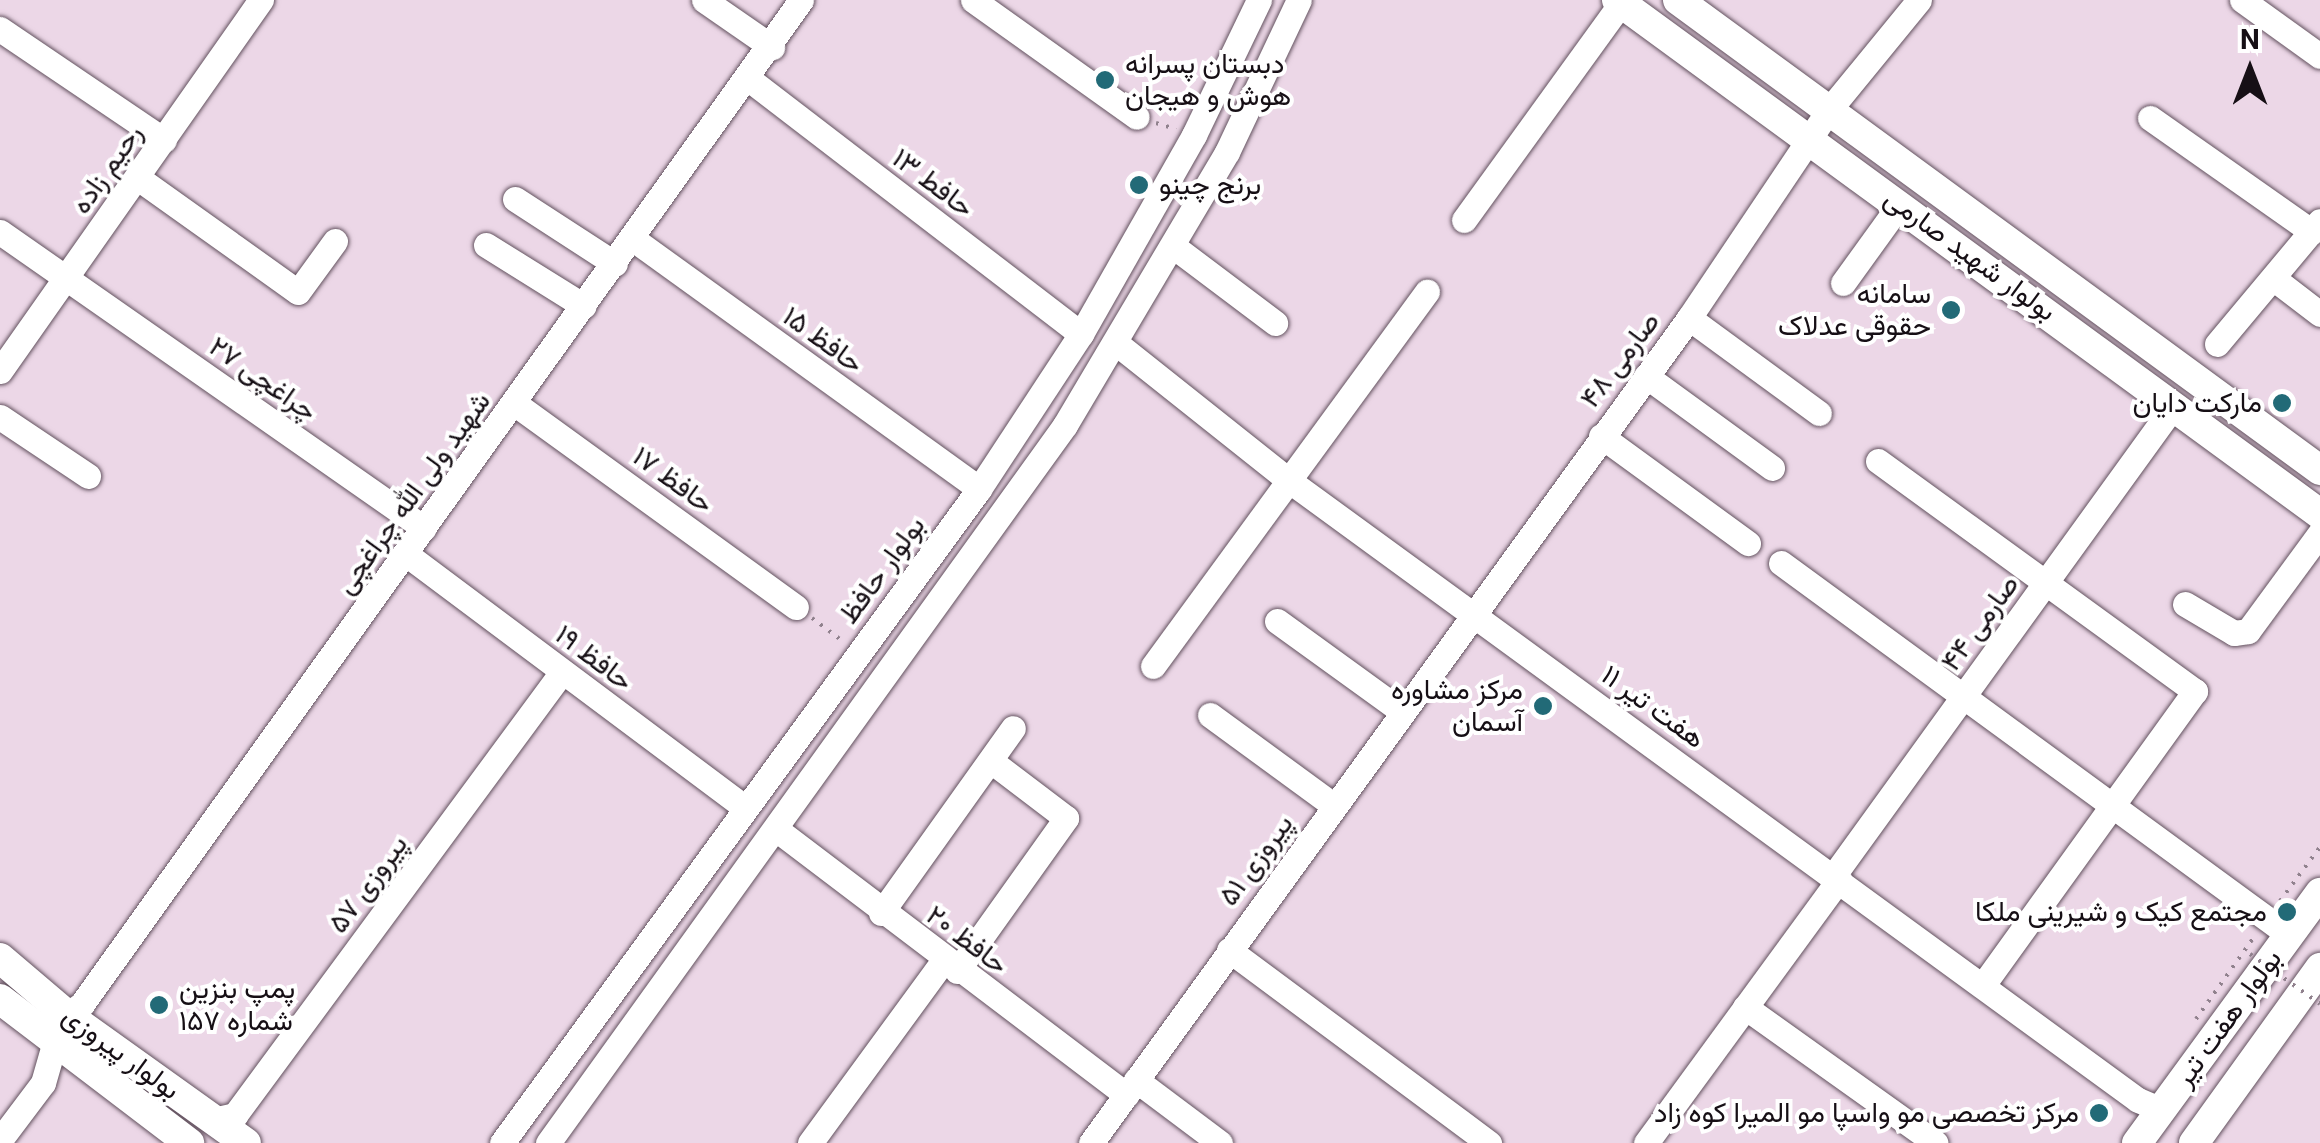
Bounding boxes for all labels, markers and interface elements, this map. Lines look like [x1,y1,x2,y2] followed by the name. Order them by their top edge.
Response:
[2200,20,2300,120] north arrow
[2240,23,2260,56] text: N
[1125,47,1291,113] place label: دبستان پسرانه هوش و هیجان
[1094,69,1116,91] marker: دبستان پسرانه هوش و هیجان
[64,118,150,220] street label: رحیم زاده
[885,141,981,225] street label: حافط ۱۳
[1159,168,1261,202] place label: برنج چینو
[1128,174,1150,196] marker: برنج چینو
[1878,181,2062,329] street label: بولوار شهید صارمی
[1778,277,1931,343] place label: سامانه حقوقی عدلاک
[776,299,870,381] street label: حافظ ۱۵
[1940,299,1962,321] marker: سامانه حقوقی عدلاک
[1573,305,1667,415] street label: صارمی ۴۸
[203,330,323,428] street label: چراغچی ۲۷
[328,385,498,601] street label: شهید ولی الله چراغچی
[2132,386,2262,420] place label: مارکت دایان
[2271,392,2293,414] marker: مارکت دایان
[626,439,720,521] street label: حافظ ۱۷
[832,510,932,630] street label: بولوار حافظ
[1934,568,2026,678] street label: صارمی ۴۴
[548,618,640,698] street label: حافظ ۱۹
[1595,658,1711,756] street label: هفت تیر ۱۱
[1391,673,1523,739] place label: مرکز مشاوره آسمان
[1532,695,1554,717] marker: مرکز مشاوره آسمان
[1212,808,1300,912] street label: پیروزی ۵۱
[321,828,415,940] street label: پیروزی ۵۷
[1975,895,2267,929] place label: مجتمع کیک و شیرینی ملکا
[919,898,1015,982] street label: حافظ ۲۰
[2276,901,2298,923] marker: مجتمع کیک و شیرینی ملکا
[2167,943,2289,1093] street label: بولوار هفت تیر
[179,972,295,1038] place label: پمپ بنزین شماره ۱۵۷
[148,994,170,1016] marker: پمپ بنزین شماره ۱۵۷
[56,999,186,1107] street label: بولوار پیروزی
[1654,1096,2079,1130] place label: مرکز تخصصی مو واسپا مو المیرا کوه زاد
[2088,1102,2110,1124] marker: مرکز تخصصی مو واسپا مو المیرا کوه زاد

